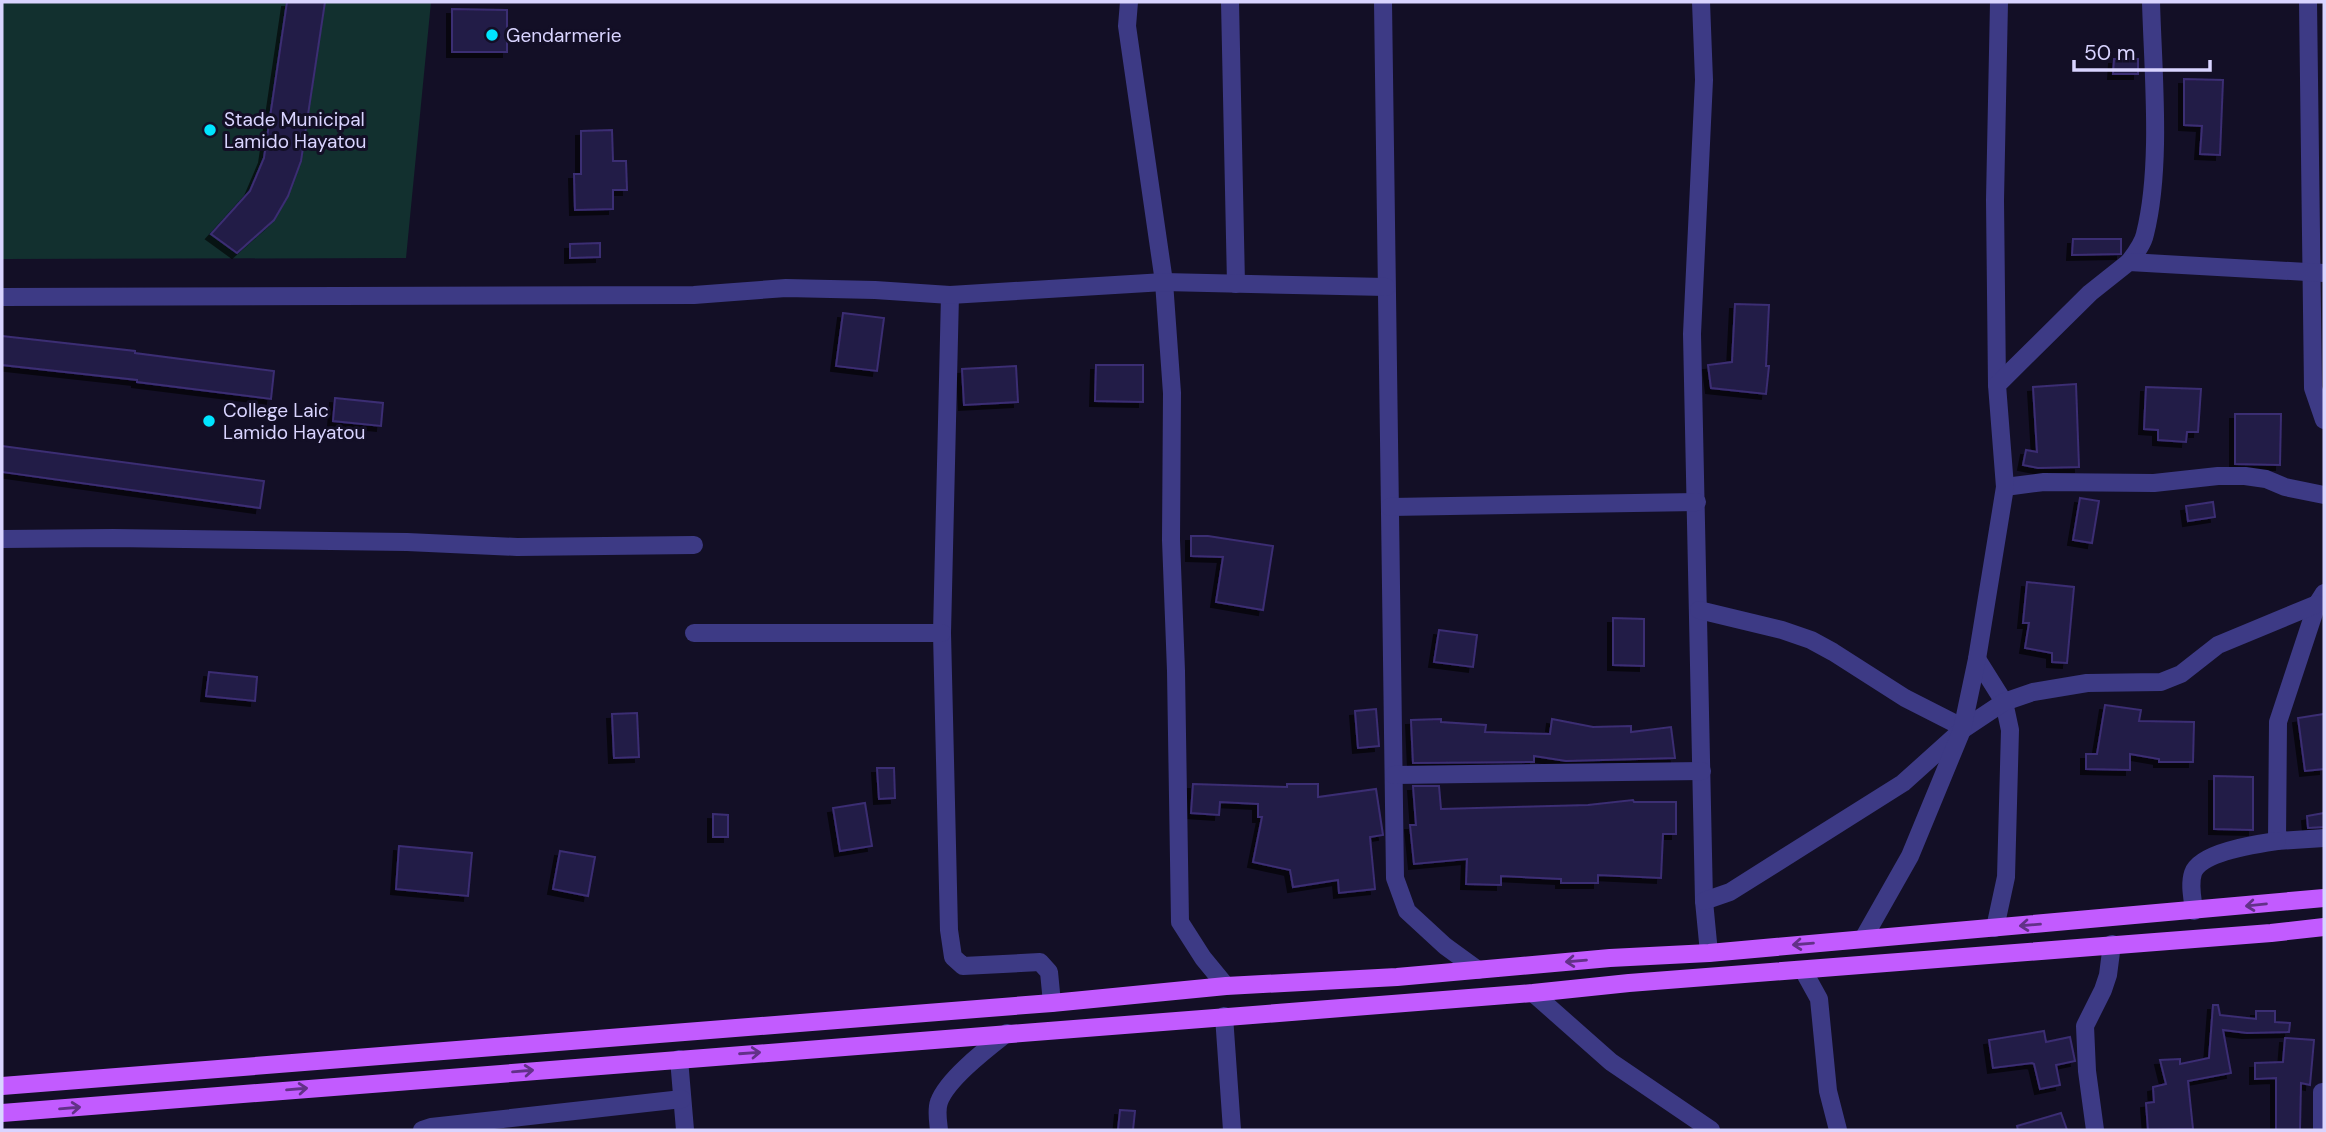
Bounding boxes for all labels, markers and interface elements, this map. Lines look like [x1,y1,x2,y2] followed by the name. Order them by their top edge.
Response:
[506,23,621,48] place label: Gendarmerie
[484,27,500,43] marker: Gendarmerie
[2074,28,2210,72] scale bar
[2084,39,2135,67] text: 50 m
[224,107,366,154] place label: Stade Municipal Lamido Hayatou
[202,122,218,138] marker: Stade Municipal Lamido Hayatou
[223,398,365,445] place label: College Laic Lamido Hayatou
[201,413,217,429] marker: College Laic Lamido Hayatou
[2246,899,2268,912] one-way arrow
[2019,919,2042,932] one-way arrow
[1792,938,1815,951] one-way arrow
[1565,955,1588,968] one-way arrow
[738,1046,761,1059] one-way arrow
[512,1064,534,1077] one-way arrow
[285,1082,307,1095] one-way arrow
[58,1101,81,1114] one-way arrow

